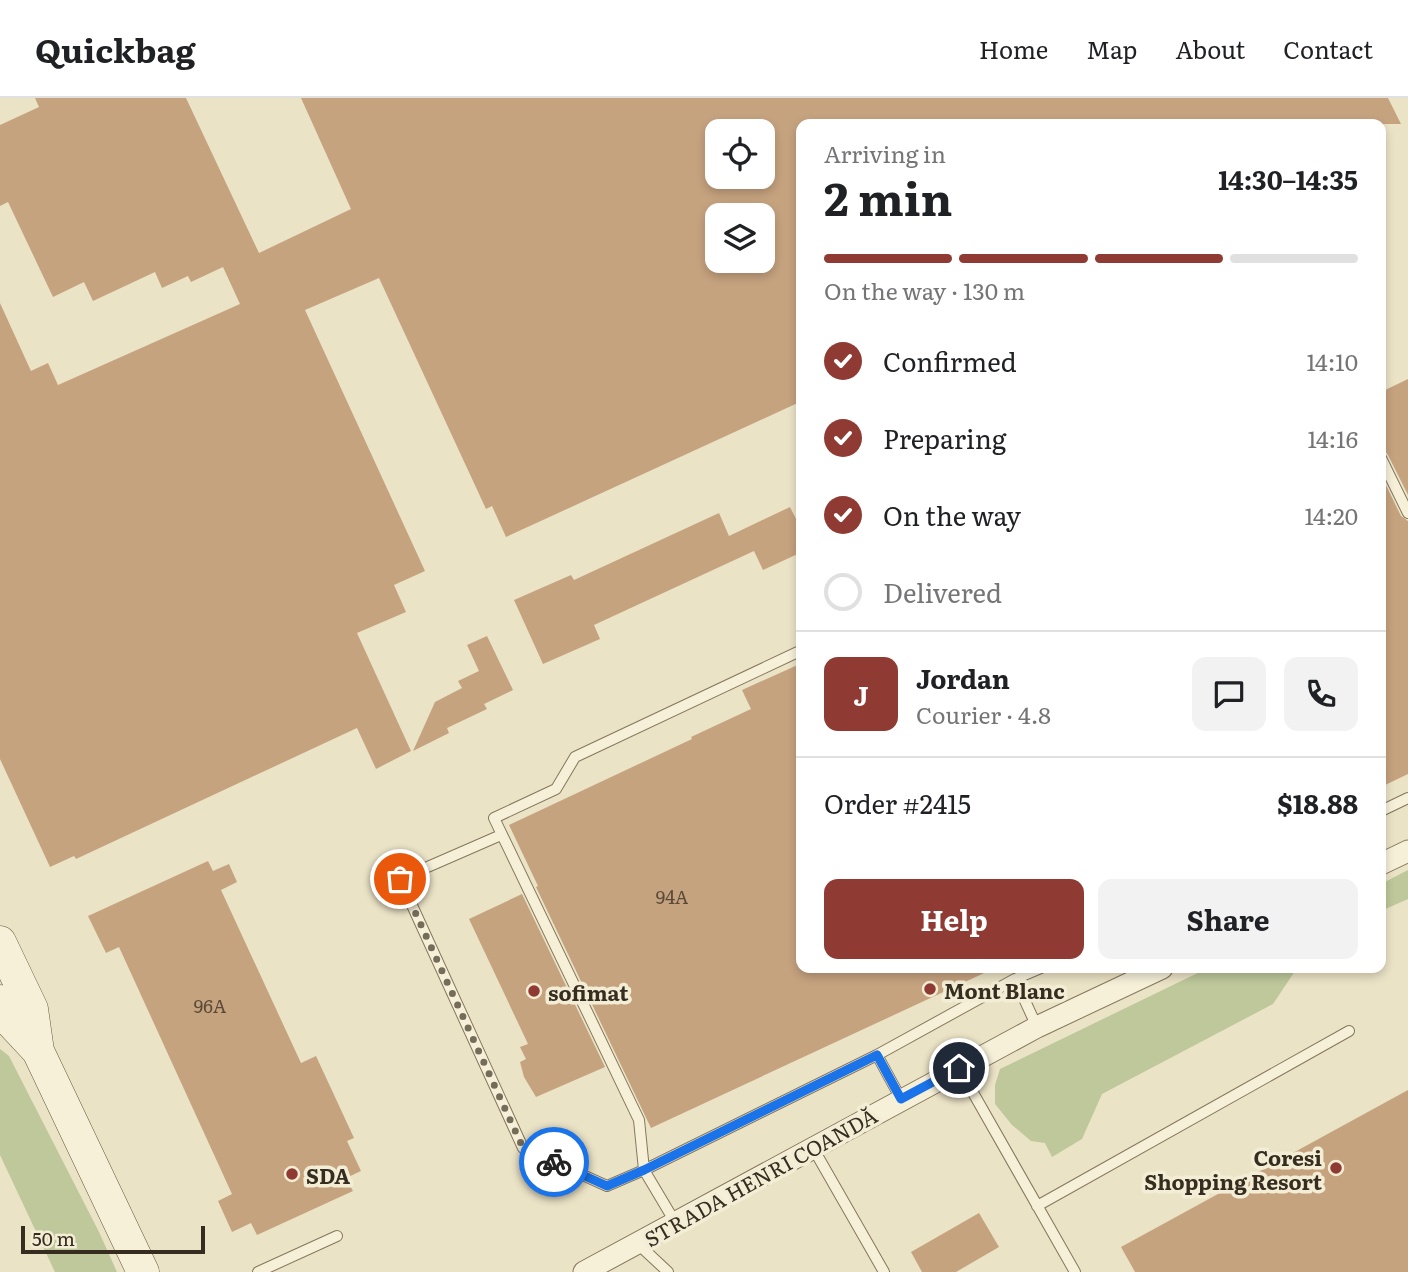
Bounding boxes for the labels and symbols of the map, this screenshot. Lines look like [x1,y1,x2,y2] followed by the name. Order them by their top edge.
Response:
[370,849,430,909] pin
[656,883,688,910] house number: 94A
[944,974,1065,1005] place label: Mont Blanc
[548,976,629,1007] place label: sofimat
[922,981,938,997] marker: Mont Blanc
[526,983,542,999] marker: sofimat
[194,992,226,1019] house number: 96A
[929,1038,989,1098] pin
[638,1099,883,1253] street label: STRADA HENRI COANDĂ
[519,1127,589,1197] courier
[1144,1141,1323,1196] place label: Coresi Shopping Resort
[306,1159,350,1190] place label: SDA
[1328,1160,1344,1176] marker: Coresi Shopping Resort
[284,1166,300,1182] marker: SDA
[21,1223,205,1255] scale bar

